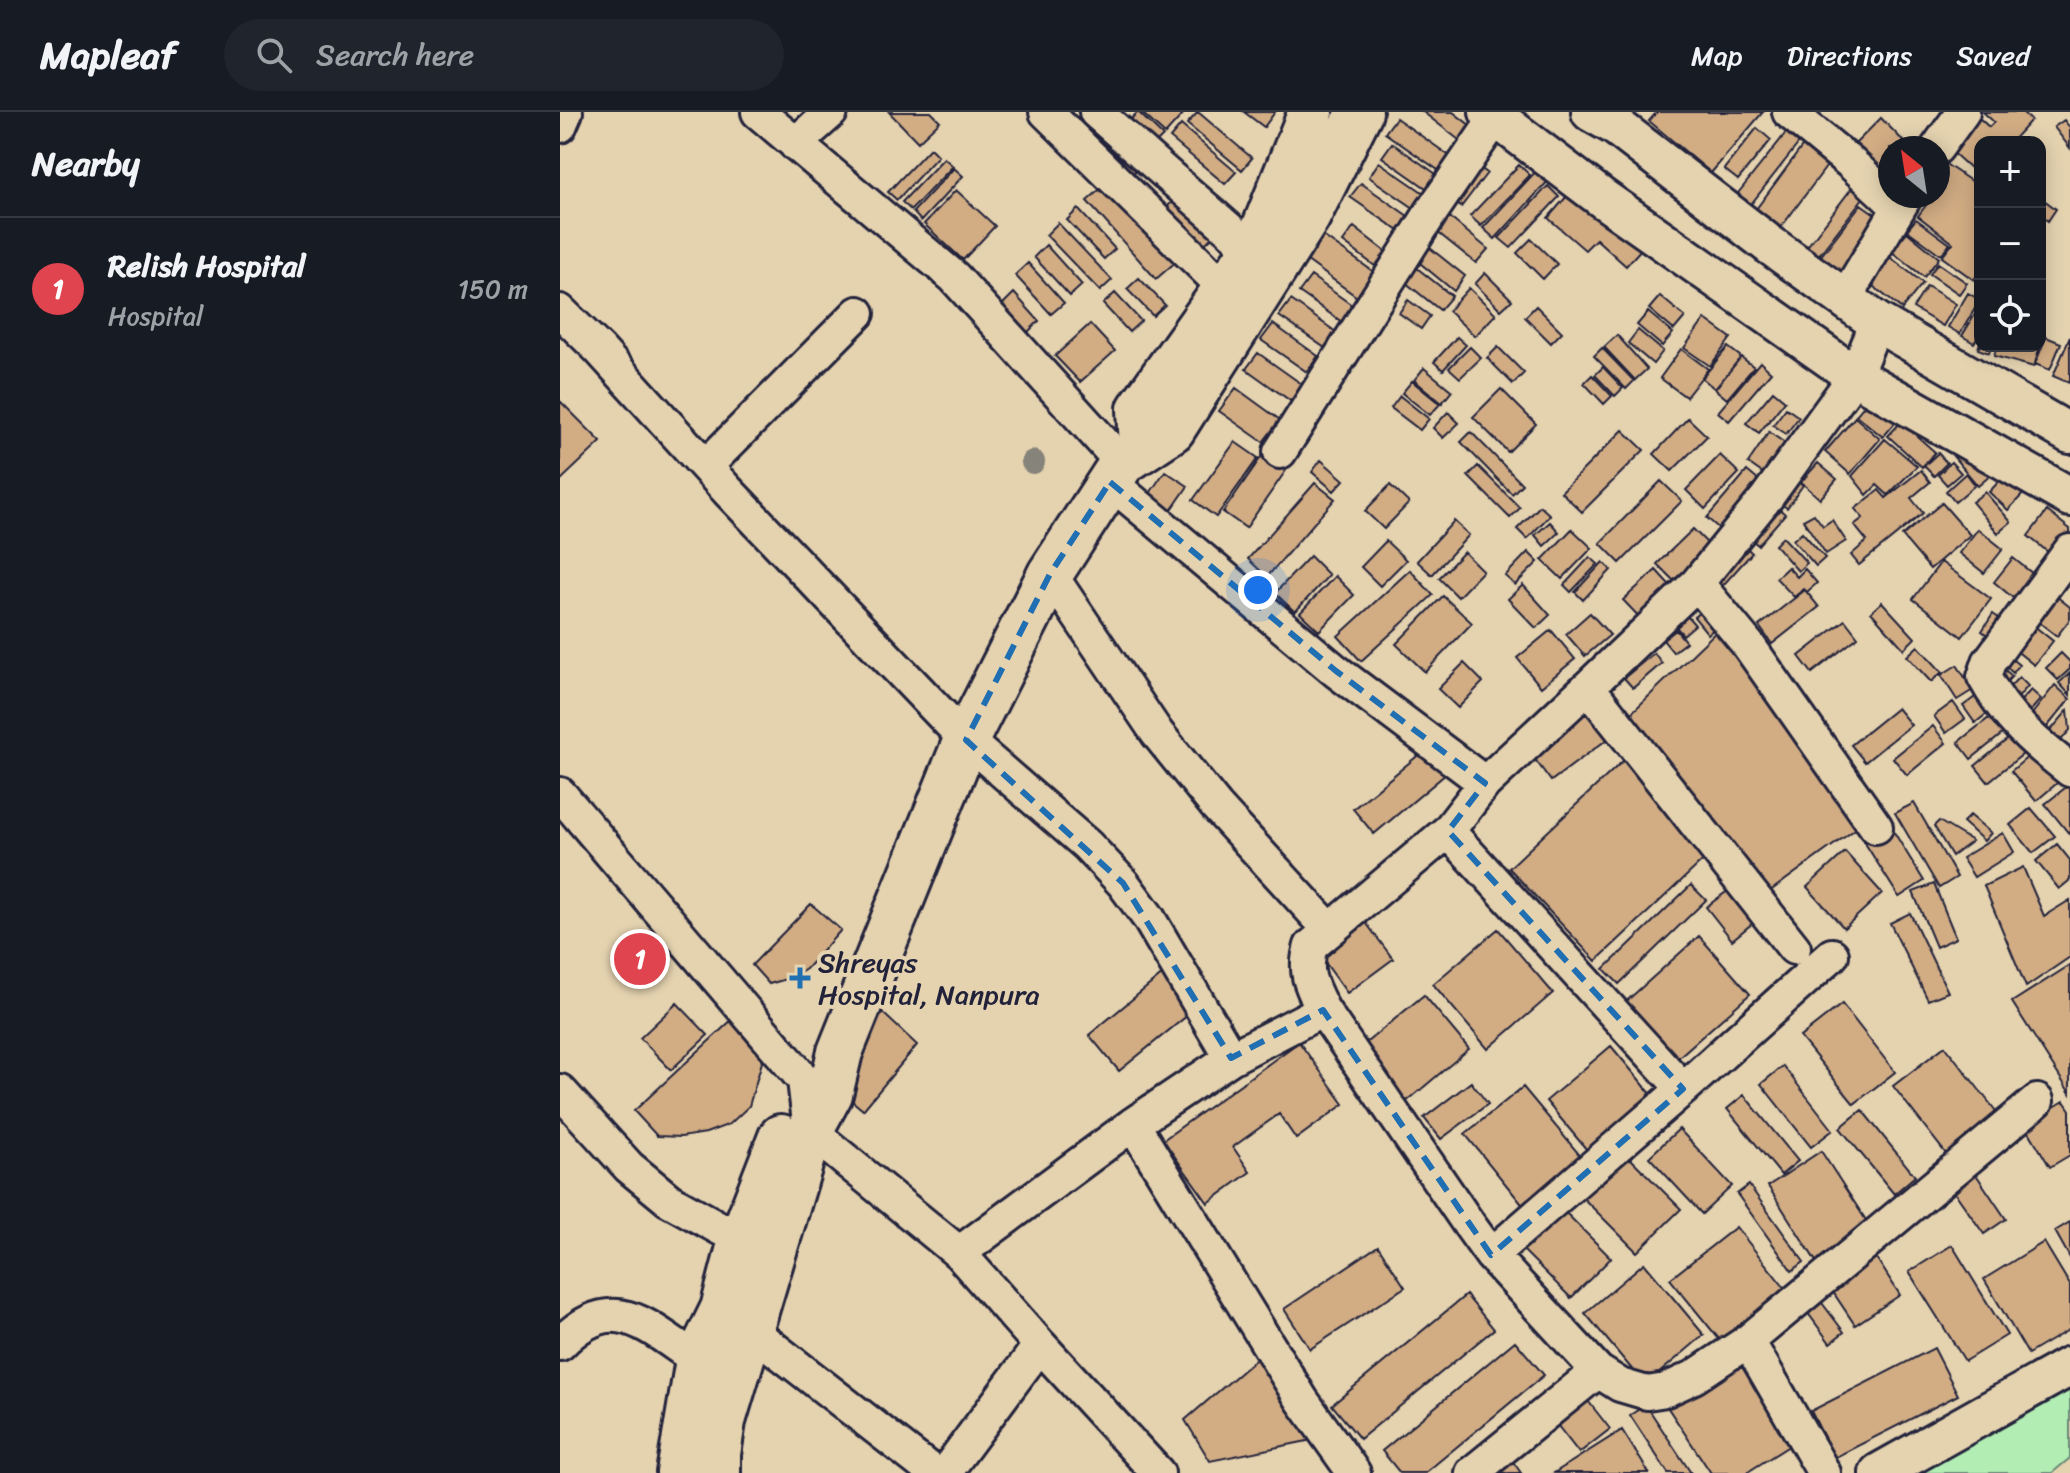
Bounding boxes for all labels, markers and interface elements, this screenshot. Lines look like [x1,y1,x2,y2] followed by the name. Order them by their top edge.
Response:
[224,19,784,91] search box
[40,22,176,89] text: Mapleaf
[316,28,474,82] text: Search here
[1691,31,1743,80] text: Map
[1787,31,1912,80] text: Directions
[1956,31,2030,80] text: Saved
[252,33,296,77] icon: search
[32,134,140,194] text: Nearby
[1878,136,1950,208] north arrow
[1974,136,2046,352] map controls
[1974,136,2046,208] button: +
[1974,208,2046,280] button: −
[108,239,306,293] text: Relish Hospital
[52,266,64,312] text: 1
[458,266,528,312] text: 150 m
[1974,280,2046,352] button: locate
[108,293,203,339] text: Hospital
[1238,570,1278,610] your location
[614,929,666,989] pin: 1
[818,938,1039,1019] place label: Shreyas Hospital, Nanpura
[789,967,811,989] marker: Shreyas Hospital, Nanpura

